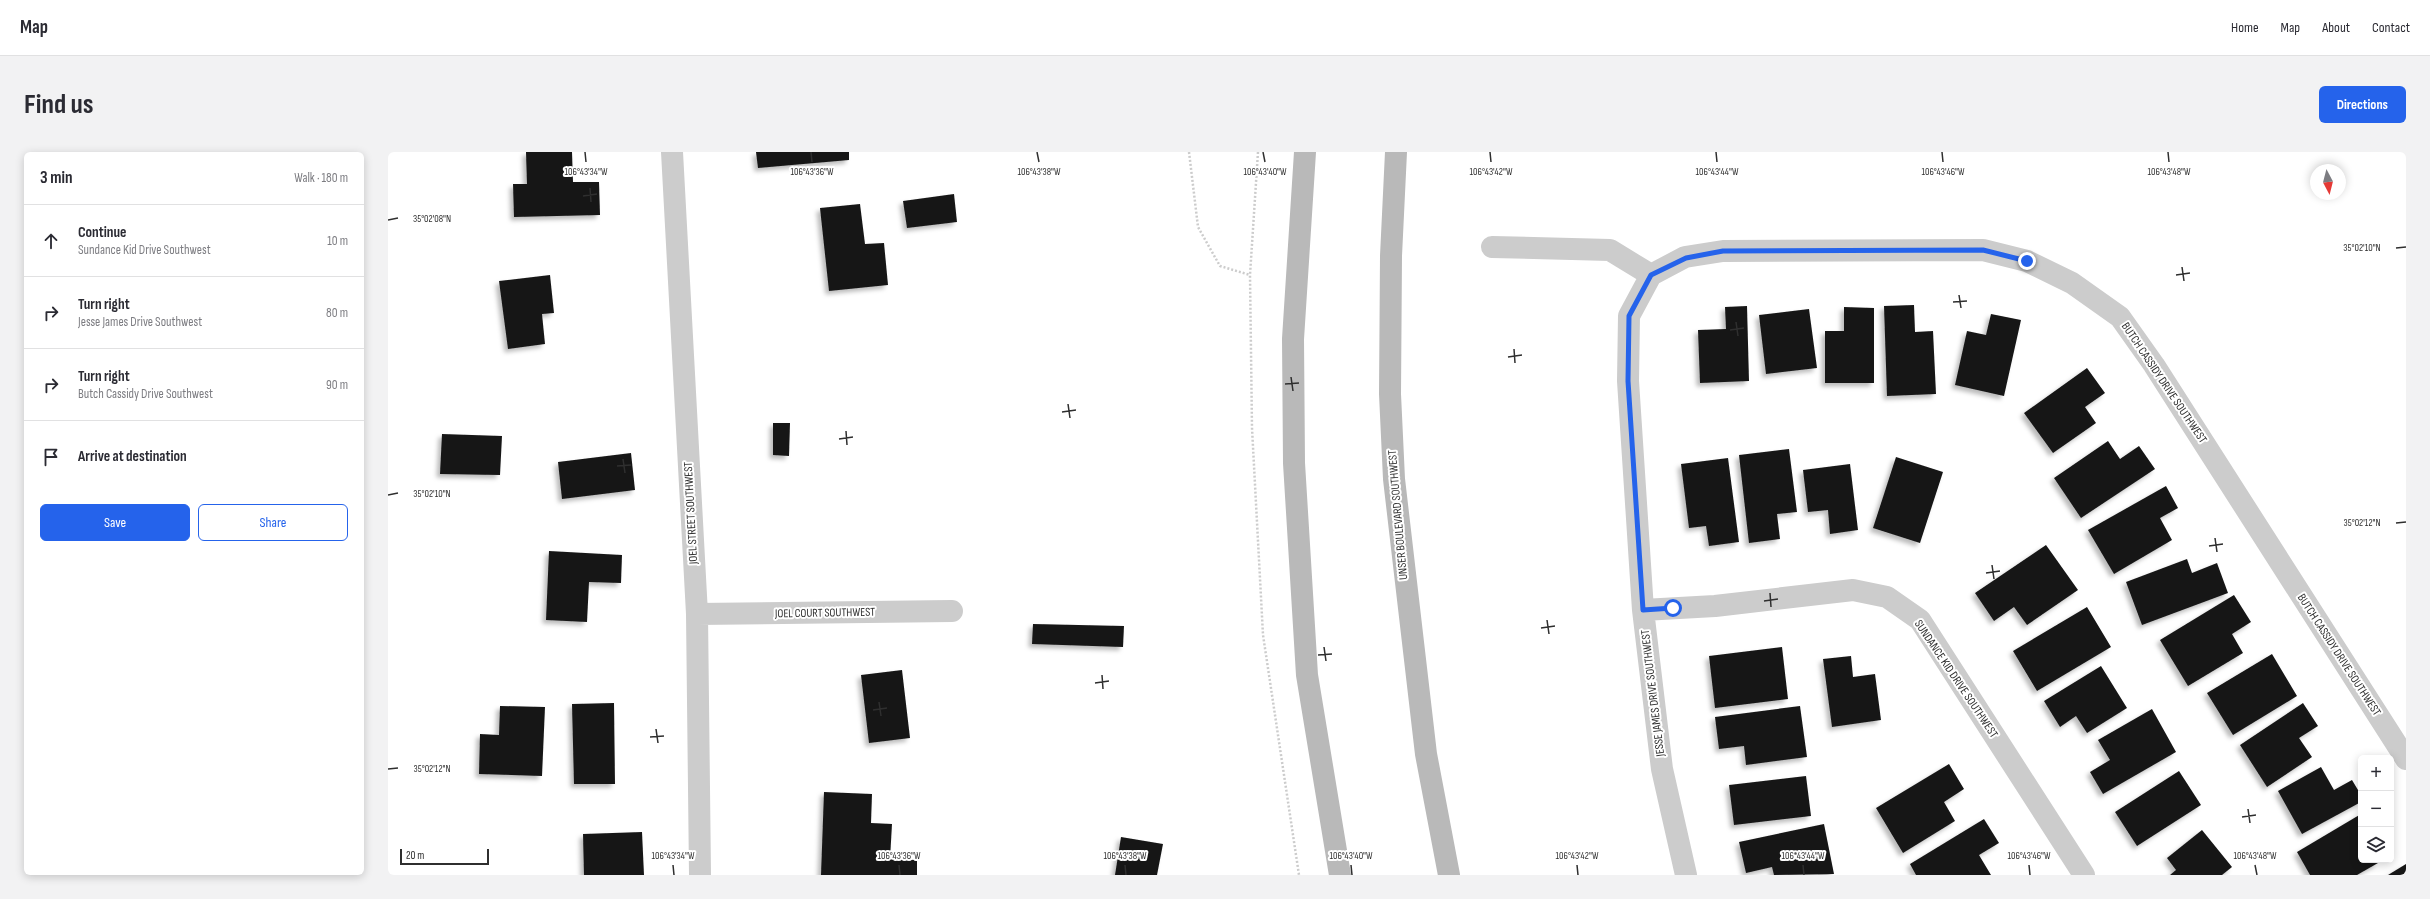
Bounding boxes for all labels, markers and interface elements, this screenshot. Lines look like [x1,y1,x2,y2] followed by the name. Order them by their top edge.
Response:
[20,16,48,39] text: Map
[2231,19,2259,36] text: Home
[2281,19,2300,36] text: Map
[2322,19,2350,36] text: About
[2372,19,2410,36] text: Contact
[2319,86,2406,123] button: Directions
[24,88,93,121] text: Find us
[2310,164,2346,200] north arrow
[565,166,608,178] text: 106°43'34"W
[791,166,834,178] text: 106°43'36"W
[1018,166,1061,178] text: 106°43'38"W
[1243,166,1287,178] text: 106°43'40"W
[1470,166,1513,178] text: 106°43'42"W
[1696,166,1739,178] text: 106°43'44"W
[1922,166,1965,178] text: 106°43'46"W
[2148,166,2191,178] text: 106°43'48"W
[40,168,73,188] text: 3 min
[294,170,348,186] text: Walk · 180 m
[413,213,451,225] text: 35°02'08"N
[78,223,127,242] text: Continue
[40,230,62,252] icon: ahead
[327,233,348,249] text: 10 m
[78,242,211,258] text: Sundance Kid Drive Southwest
[2343,242,2381,254] text: 35°02'10"N
[2018,252,2036,270] route end
[78,295,130,314] text: Turn right
[40,302,62,324] icon: right
[326,305,348,321] text: 80 m
[78,314,202,330] text: Jesse James Drive Southwest
[2118,320,2210,446] street label: BUTCH CASSIDY DRIVE SOUTHWEST
[78,367,130,386] text: Turn right
[40,374,62,396] icon: right
[326,377,348,393] text: 90 m
[78,386,213,402] text: Butch Cassidy Drive Southwest
[40,446,62,468] icon: arrive
[78,447,187,466] text: Arrive at destination
[1385,449,1411,581] street label: UNSER BOULEVARD SOUTHWEST
[681,461,701,566] street label: JOEL STREET SOUTHWEST
[413,488,451,500] text: 35°02'10"N
[40,504,190,541] button: Save
[198,504,348,541] button: Share
[2343,517,2381,529] text: 35°02'12"N
[2294,591,2384,719] street label: BUTCH CASSIDY DRIVE SOUTHWEST
[1664,599,1682,617] route start
[774,605,875,621] street label: JOEL COURT SOUTHWEST
[1911,617,2001,741] street label: SUNDANCE KID DRIVE SOUTHWEST
[1638,629,1668,758] street label: JESSE JAMES DRIVE SOUTHWEST
[2358,755,2394,863] map controls
[2358,755,2394,791] button: +
[413,763,451,775] text: 35°02'12"N
[2358,791,2394,827] button: −
[2358,827,2394,863] button: layers
[400,847,489,866] scale bar
[406,849,424,862] text: 20 m
[652,850,695,862] text: 106°43'34"W
[878,850,921,862] text: 106°43'36"W
[1104,850,1147,862] text: 106°43'38"W
[1329,850,1373,862] text: 106°43'40"W
[1556,850,1599,862] text: 106°43'42"W
[1782,850,1825,862] text: 106°43'44"W
[2008,850,2051,862] text: 106°43'46"W
[2234,850,2277,862] text: 106°43'48"W

